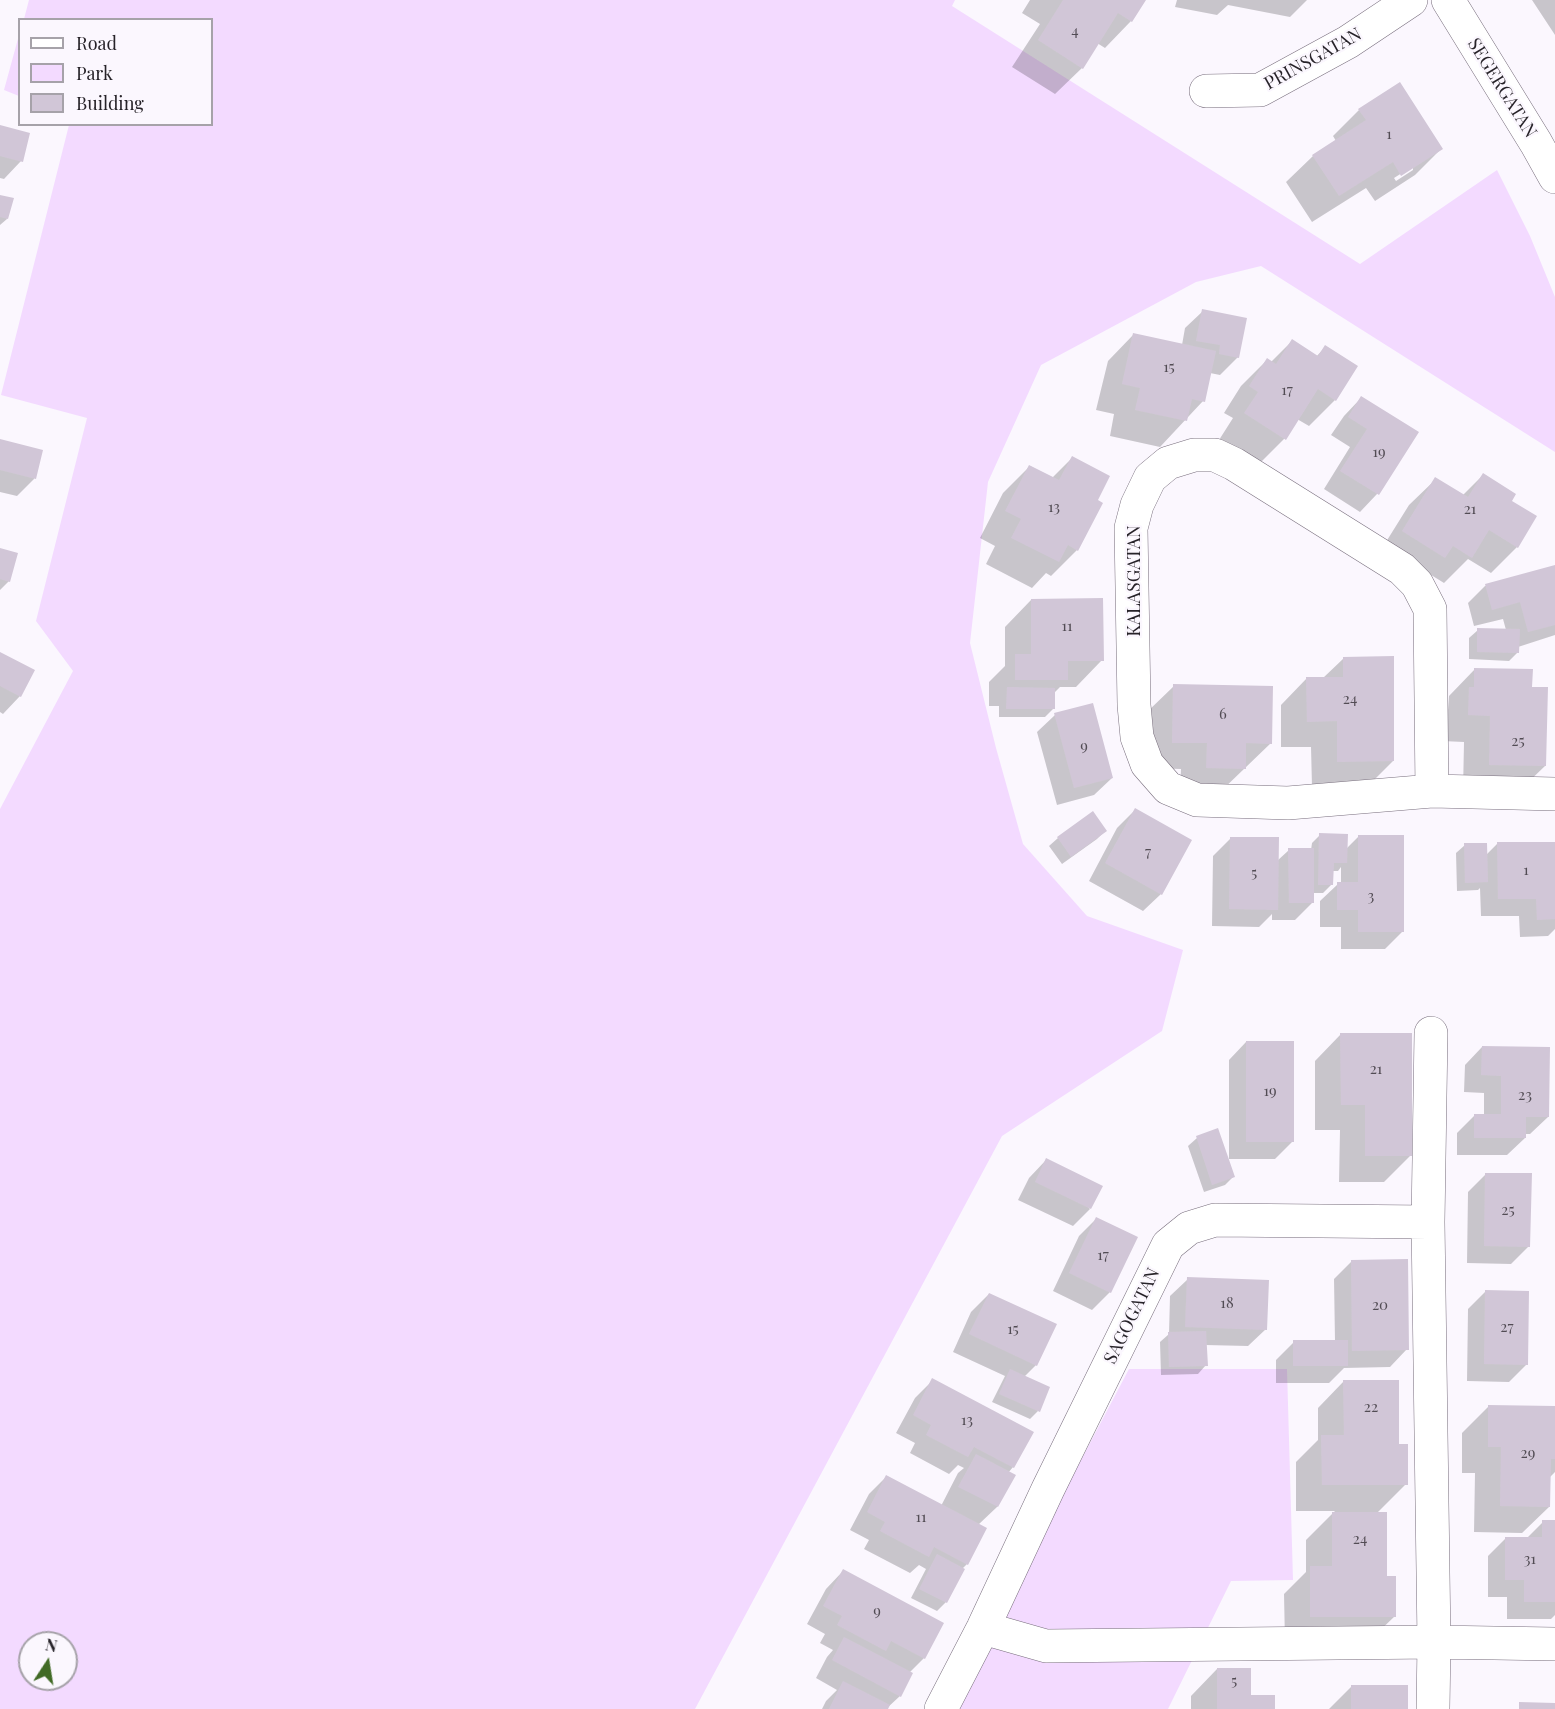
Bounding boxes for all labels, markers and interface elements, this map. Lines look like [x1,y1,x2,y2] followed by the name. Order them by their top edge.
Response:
[18,18,213,126] legend
[1071,22,1079,40] house number: 4
[1261,23,1365,95] street label: PRINSGATAN
[76,31,117,55] text: Road
[1463,34,1541,142] street label: SEGERGATAN
[76,61,113,85] text: Park
[76,91,144,115] text: Building
[1386,125,1392,143] house number: 1
[1163,358,1175,376] house number: 15
[1281,381,1293,399] house number: 17
[1372,443,1386,461] house number: 19
[1048,498,1060,516] house number: 13
[1464,500,1476,518] house number: 21
[1123,525,1145,637] street label: KALASGATAN
[1061,617,1073,635] house number: 11
[1343,690,1357,708] house number: 24
[1219,705,1227,723] house number: 6
[1511,732,1525,750] house number: 25
[1080,737,1088,755] house number: 9
[1145,843,1151,861] house number: 7
[1523,861,1529,879] house number: 1
[1251,864,1257,882] house number: 5
[1368,887,1374,905] house number: 3
[1370,1060,1382,1078] house number: 21
[1263,1082,1277,1100] house number: 19
[1518,1086,1532,1104] house number: 23
[1501,1201,1515,1219] house number: 25
[1097,1246,1109,1264] house number: 17
[1100,1265,1164,1367] street label: SAGOGATAN
[1220,1294,1234,1312] house number: 18
[1372,1296,1388,1314] house number: 20
[1500,1318,1514,1336] house number: 27
[1007,1320,1019,1338] house number: 15
[1364,1398,1378,1416] house number: 22
[961,1411,973,1429] house number: 13
[1521,1444,1535,1462] house number: 29
[915,1508,927,1526] house number: 11
[1353,1530,1367,1548] house number: 24
[1524,1550,1536,1568] house number: 31
[873,1602,881,1620] house number: 9
[18,1631,78,1691] north arrow
[44,1633,59,1656] text: N
[1231,1672,1237,1690] house number: 5

